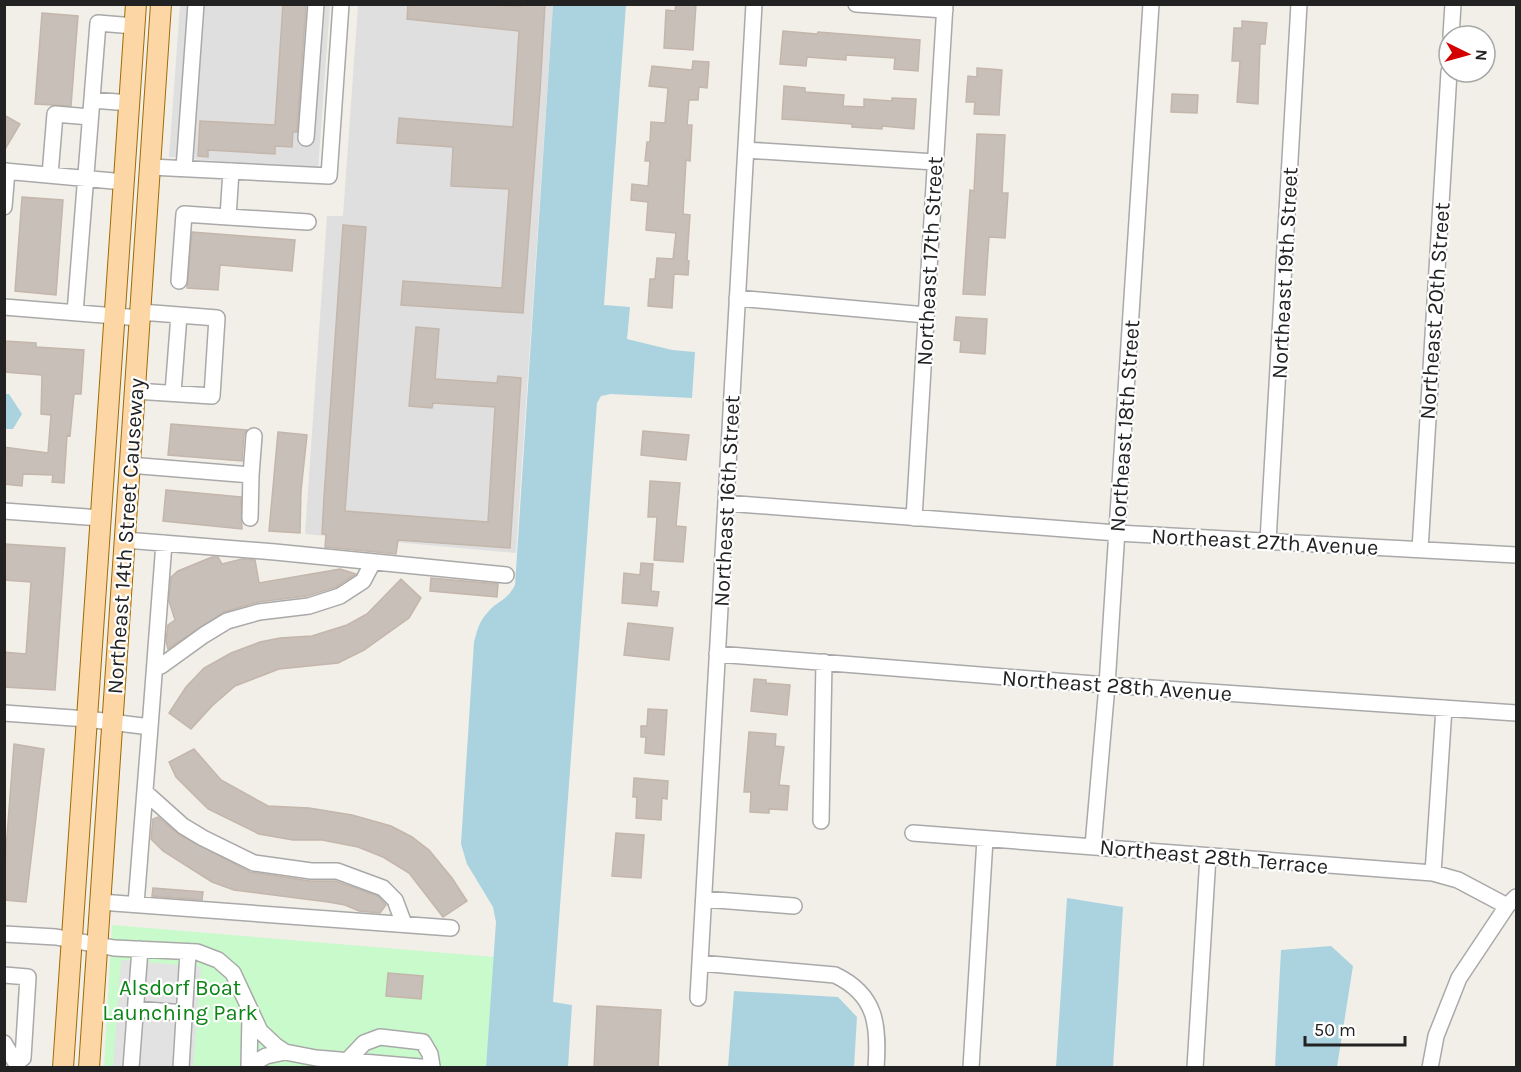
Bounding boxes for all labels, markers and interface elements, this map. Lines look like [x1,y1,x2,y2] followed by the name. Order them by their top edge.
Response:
[1437,24,1497,84] north arrow
[1471,49,1491,62] text: N
[912,156,948,366] street label: Northeast 17th Street
[1266,166,1304,380] street label: Northeast 19th Street
[1414,201,1456,421] street label: Northeast 20th Street
[1105,319,1145,533] street label: Northeast 18th Street
[102,377,150,695] street label: Northeast 14th Street Causeway
[708,394,746,608] street label: Northeast 16th Street
[1151,523,1379,561] street label: Northeast 27th Avenue
[1001,665,1233,707] street label: Northeast 28th Avenue
[1099,834,1329,880] street label: Northeast 28th Terrace
[102,975,258,1026] park label: Alsdorf Boat Launching Park
[1305,1009,1406,1047] scale bar
[1314,1019,1356,1041] text: 50 m

